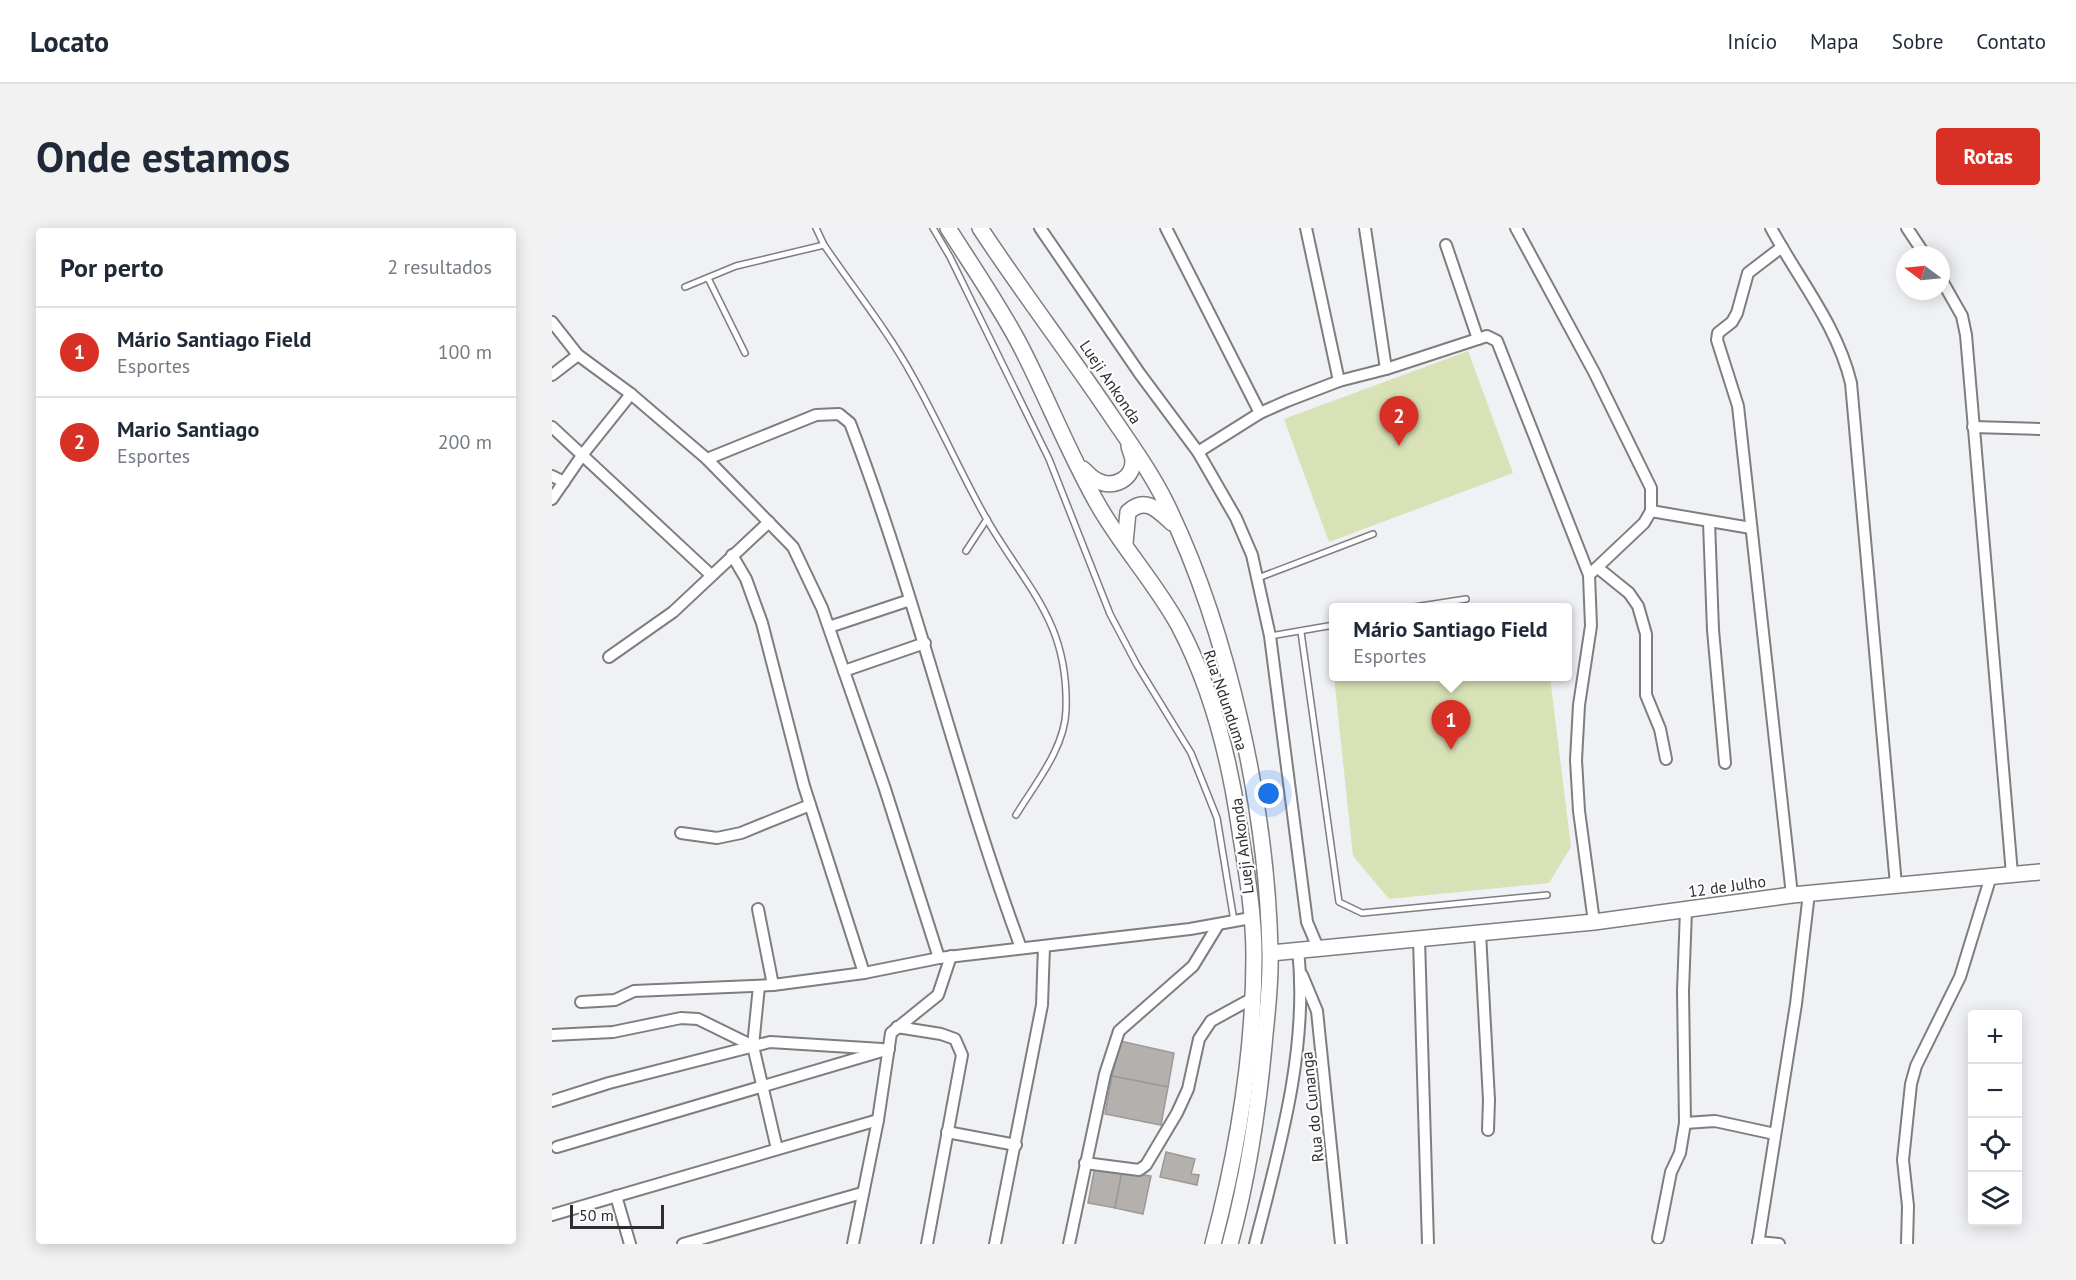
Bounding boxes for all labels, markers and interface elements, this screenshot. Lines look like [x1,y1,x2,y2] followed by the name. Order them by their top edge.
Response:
[30,23,109,60] text: Locato
[1727,28,1777,55] text: Início
[1810,28,1859,55] text: Mapa
[1892,28,1943,55] text: Sobre
[1976,28,2046,55] text: Contato
[1936,128,2040,185] button: Rotas
[36,129,290,184] text: Onde estamos
[1896,246,1950,300] north arrow
[60,251,164,284] text: Por perto
[387,254,492,280] text: 2 resultados
[117,325,311,353] text: Mário Santiago Field
[1076,336,1146,428] street label: Lueji Ankonda
[74,339,85,365] text: 1
[438,339,492,365] text: 100 m
[117,353,190,379] text: Esportes
[1380,396,1418,446] pin: 2
[117,415,259,443] text: Mario Santiago
[74,429,85,455] text: 2
[438,429,492,455] text: 200 m
[117,443,190,469] text: Esportes
[1329,603,1572,681] popup
[1353,615,1548,643] text: Mário Santiago Field
[1353,643,1427,669] text: Esportes
[1199,647,1253,753] street label: Rua Ndunduma
[1432,700,1470,750] pin: 1
[1254,779,1283,808] your location
[1226,797,1258,895] street label: Lueji Ankonda
[1687,871,1767,901] street label: 12 de Julho
[1968,1010,2022,1226] map controls
[1968,1010,2022,1064] button: +
[1296,1051,1328,1163] street label: Rua do Cunanga
[1968,1064,2022,1118] button: −
[1968,1118,2022,1172] button: locate
[1968,1172,2022,1226] button: layers
[570,1202,664,1230] scale bar
[579,1205,614,1225] text: 50 m

